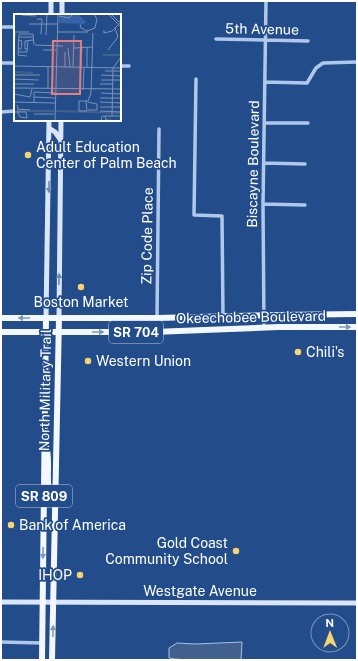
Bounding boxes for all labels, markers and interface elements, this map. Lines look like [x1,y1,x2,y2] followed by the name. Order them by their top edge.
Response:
[14,14,121,121] inset map
[225,20,299,38] street label: 5th Avenue
[244,100,262,228] street label: Biscayne Boulevard
[36,139,177,171] place label: Adult Education Center of Palm Beach
[23,150,33,160] marker: Adult Education Center of Palm Beach
[46,181,52,194] one-way arrow
[138,187,156,285] street label: Zip Code Place
[56,272,62,285] one-way arrow
[76,282,86,292] marker: Boston Market
[33,294,129,310] place label: Boston Market
[176,308,326,326] street label: Okeechobee Boulevard
[17,315,30,321] one-way arrow
[109,321,163,343] road number: SR 704
[339,324,352,330] one-way arrow
[36,329,54,451] street label: North Military Trail
[92,329,105,335] one-way arrow
[306,344,344,360] place label: Chili's
[293,347,303,357] marker: Chili's
[96,353,191,369] place label: Western Union
[83,356,93,366] marker: Western Union
[16,485,72,507] road number: SR 809
[19,517,126,533] place label: Bank of America
[6,520,16,530] marker: Bank of America
[105,535,228,567] place label: Gold Coast Community School
[231,546,241,556] marker: Gold Coast Community School
[40,547,46,560] one-way arrow
[38,567,72,583] place label: IHOP
[75,570,85,580] marker: IHOP
[143,583,257,599] street label: Westgate Avenue
[310,613,350,653] north arrow
[325,617,334,629] text: N
[50,624,56,637] one-way arrow

